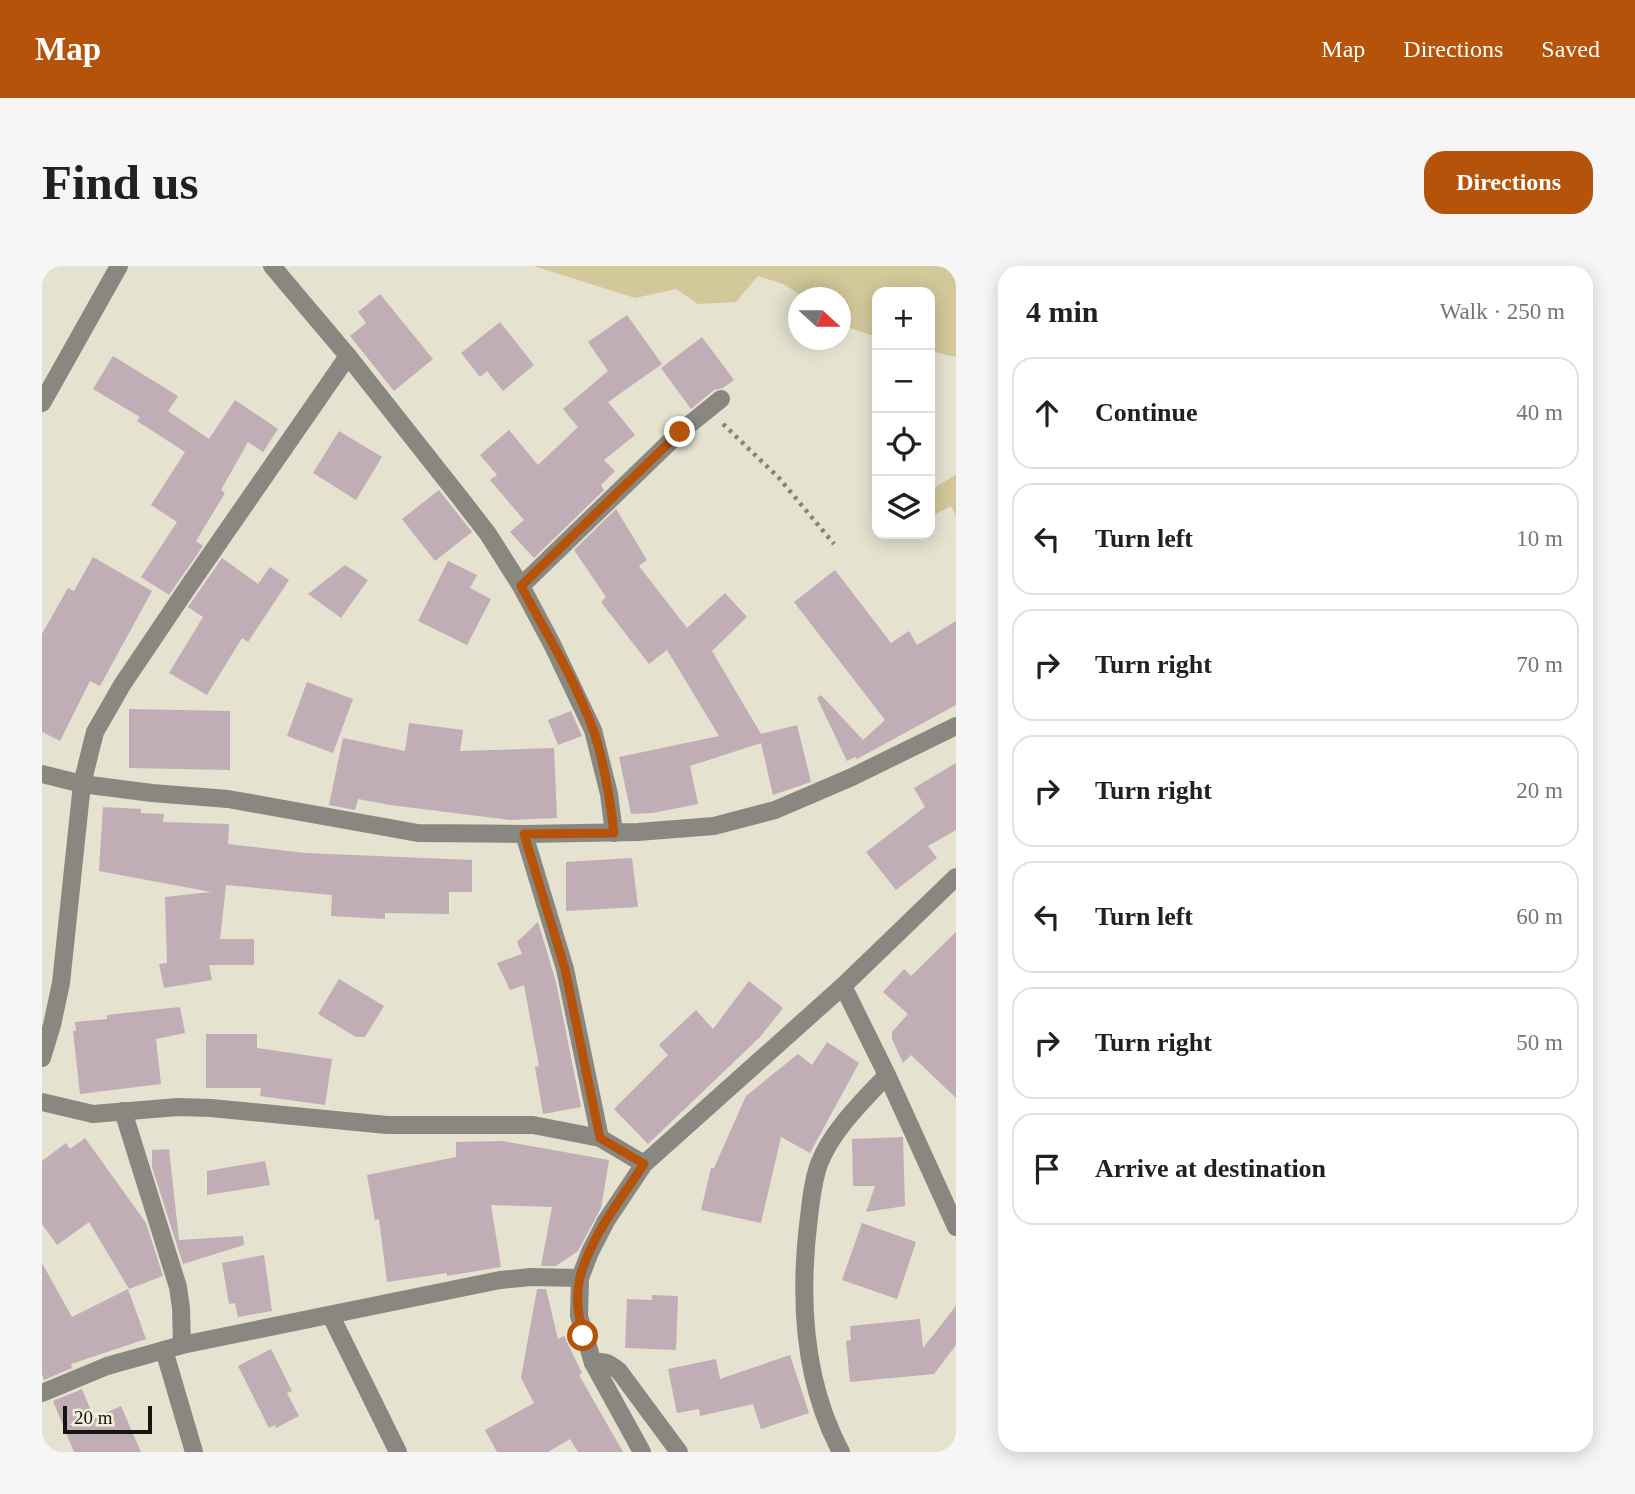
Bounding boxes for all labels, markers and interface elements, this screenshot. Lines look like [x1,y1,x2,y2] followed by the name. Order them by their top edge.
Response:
[35,31,101,67] text: Map
[1321,36,1365,62] text: Map
[1403,36,1503,62] text: Directions
[1541,36,1600,62] text: Saved
[1424,151,1593,214] button: Directions
[42,155,199,210] text: Find us
[788,287,851,350] north arrow
[872,287,935,539] map controls
[872,287,935,350] button: +
[1026,295,1099,328] text: 4 min
[1440,299,1565,324] text: Walk · 250 m
[872,350,935,413] button: −
[1028,394,1066,432] icon: ahead
[1095,398,1198,427] text: Continue
[1516,400,1563,425] text: 40 m
[872,413,935,476] button: locate
[664,416,695,447] route end
[872,476,935,539] button: layers
[1028,520,1066,558] icon: left
[1095,524,1193,553] text: Turn left
[1516,526,1563,551] text: 10 m
[1028,646,1066,684] icon: right
[1095,650,1212,679] text: Turn right
[1516,652,1563,677] text: 70 m
[1028,772,1066,810] icon: right
[1095,776,1212,805] text: Turn right
[1516,778,1563,803] text: 20 m
[1028,898,1066,936] icon: left
[1095,902,1193,931] text: Turn left
[1516,904,1563,929] text: 60 m
[1028,1024,1066,1062] icon: right
[1095,1028,1212,1057] text: Turn right
[1516,1030,1563,1055] text: 50 m
[1028,1150,1066,1188] icon: arrive
[1095,1154,1326,1183] text: Arrive at destination
[567,1320,598,1351] route start
[63,1403,152,1435] scale bar
[74,1407,113,1428] text: 20 m

